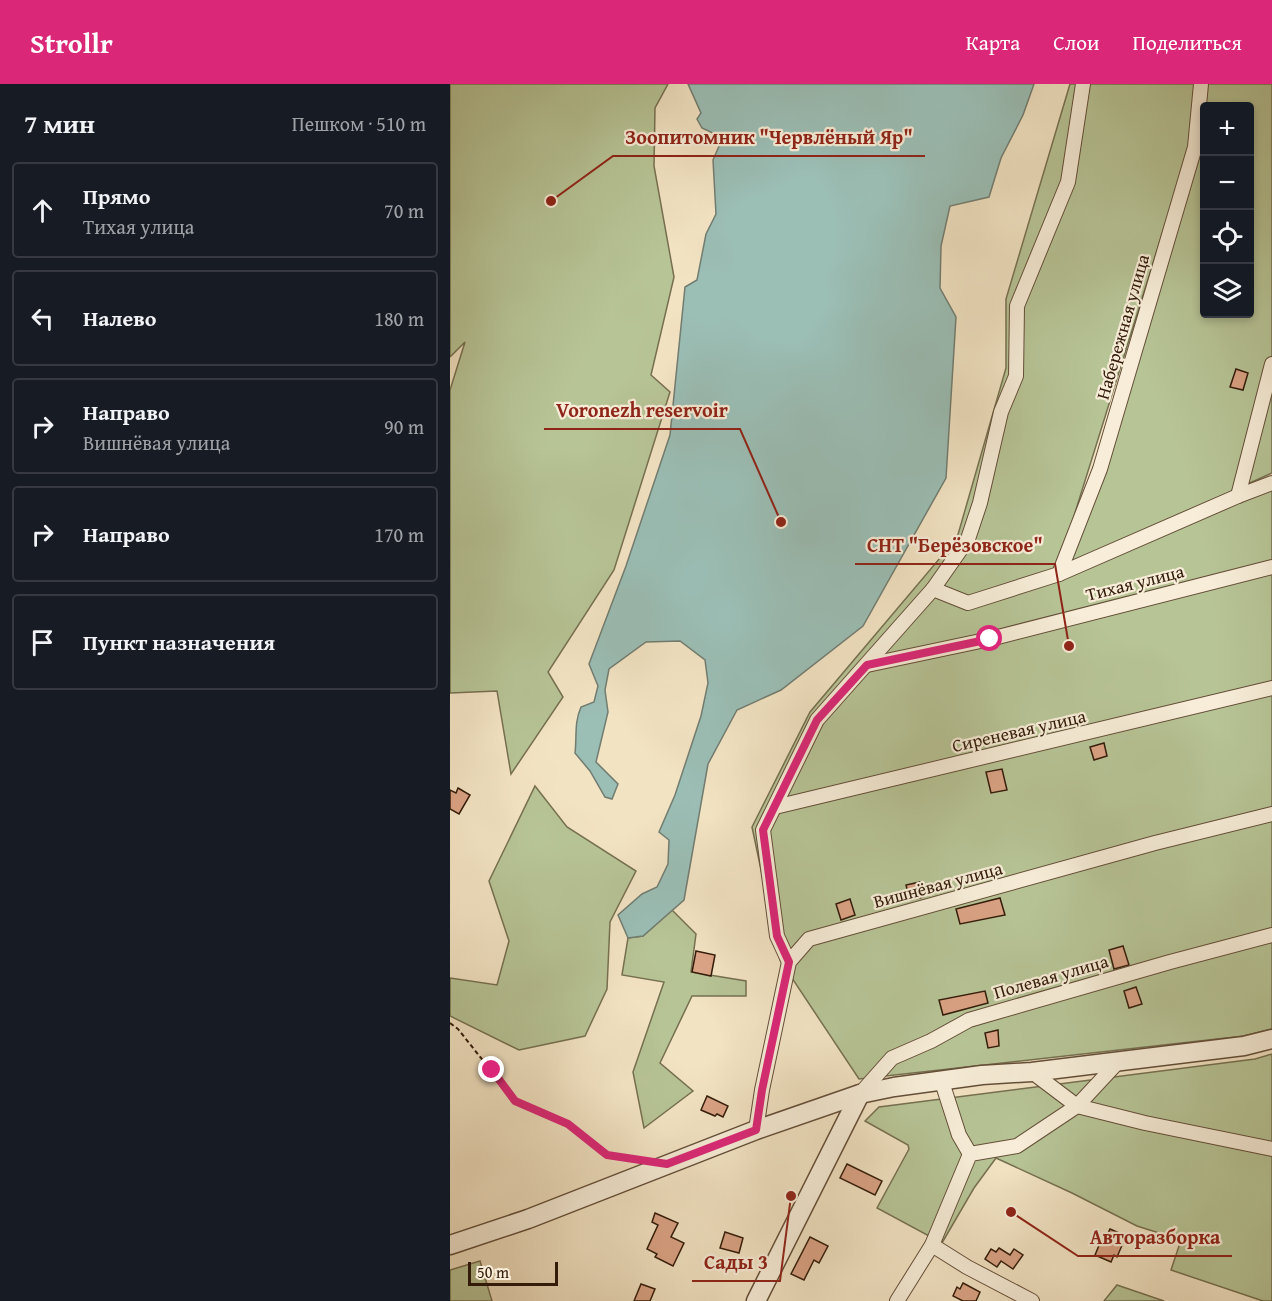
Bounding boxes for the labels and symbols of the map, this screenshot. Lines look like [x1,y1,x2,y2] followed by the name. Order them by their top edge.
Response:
[613,118,925,156] callout: Зоопитомник "Червлёный Яр"
[625,122,913,151] text: Зоопитомник "Червлёный Яр"
[1089,251,1156,403] street label: Набережная улица
[544,391,740,429] callout: Voronezh reservoir
[556,395,728,424] text: Voronezh reservoir
[855,526,1055,564] callout: СНТ "Берёзовское"
[867,530,1043,559] text: СНТ "Берёзовское"
[1083,557,1187,608] street label: Тихая улица
[976,625,1002,651] route start
[949,702,1089,759] street label: Сиреневая улица
[870,854,1006,915] street label: Вишнёвая улица
[990,947,1112,1006] street label: Полевая улица
[478,1056,504,1082] route end
[1078,1218,1232,1256] callout: Авторазборка
[1090,1222,1221,1251] text: Авторазборка
[692,1243,780,1281] callout: Сады 3
[704,1247,768,1276] text: Сады 3
[468,1259,558,1286] scale bar

